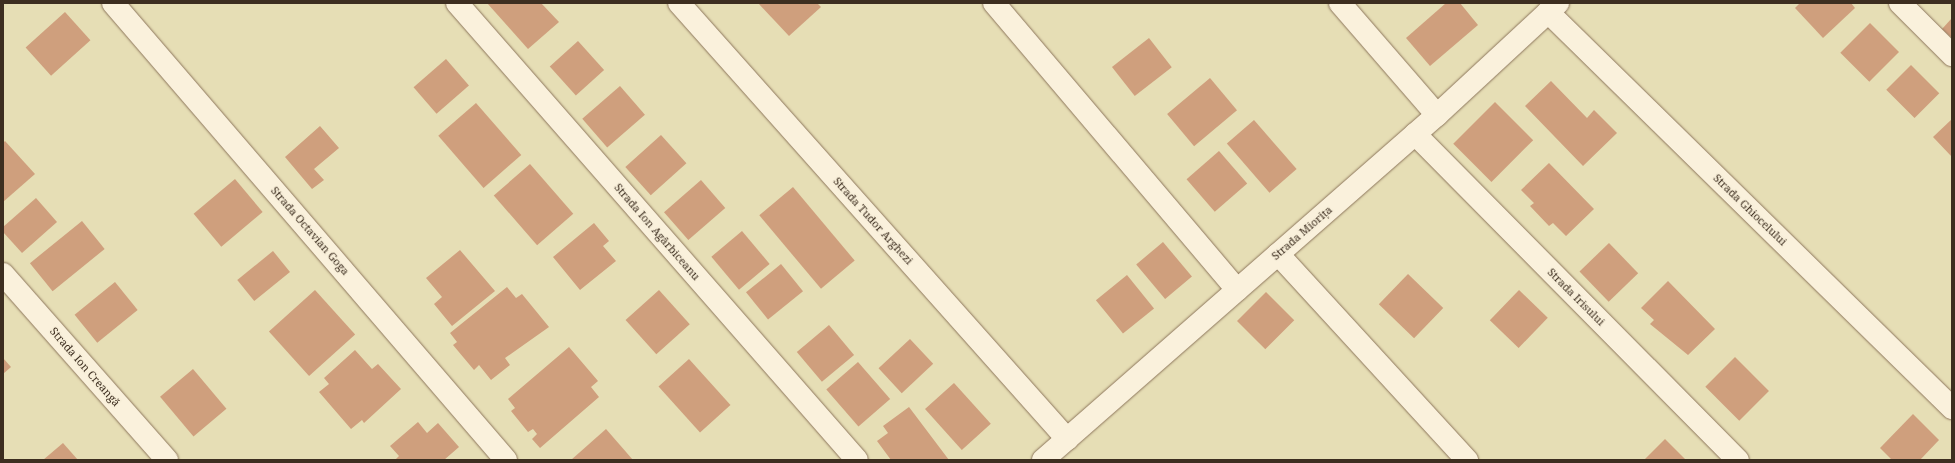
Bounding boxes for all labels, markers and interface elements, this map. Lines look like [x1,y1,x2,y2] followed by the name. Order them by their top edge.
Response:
[1710,172,1790,248] street label: Strada Ghiocelului
[830,175,916,267] street label: Strada Tudor Arghezi
[611,181,703,283] street label: Strada Ion Agârbiceanu
[268,184,352,278] street label: Strada Octavian Goga
[1269,203,1335,263] street label: Strada Miorița
[1545,266,1607,328] street label: Strada Irisului
[47,325,123,409] street label: Strada Ion Creangă

